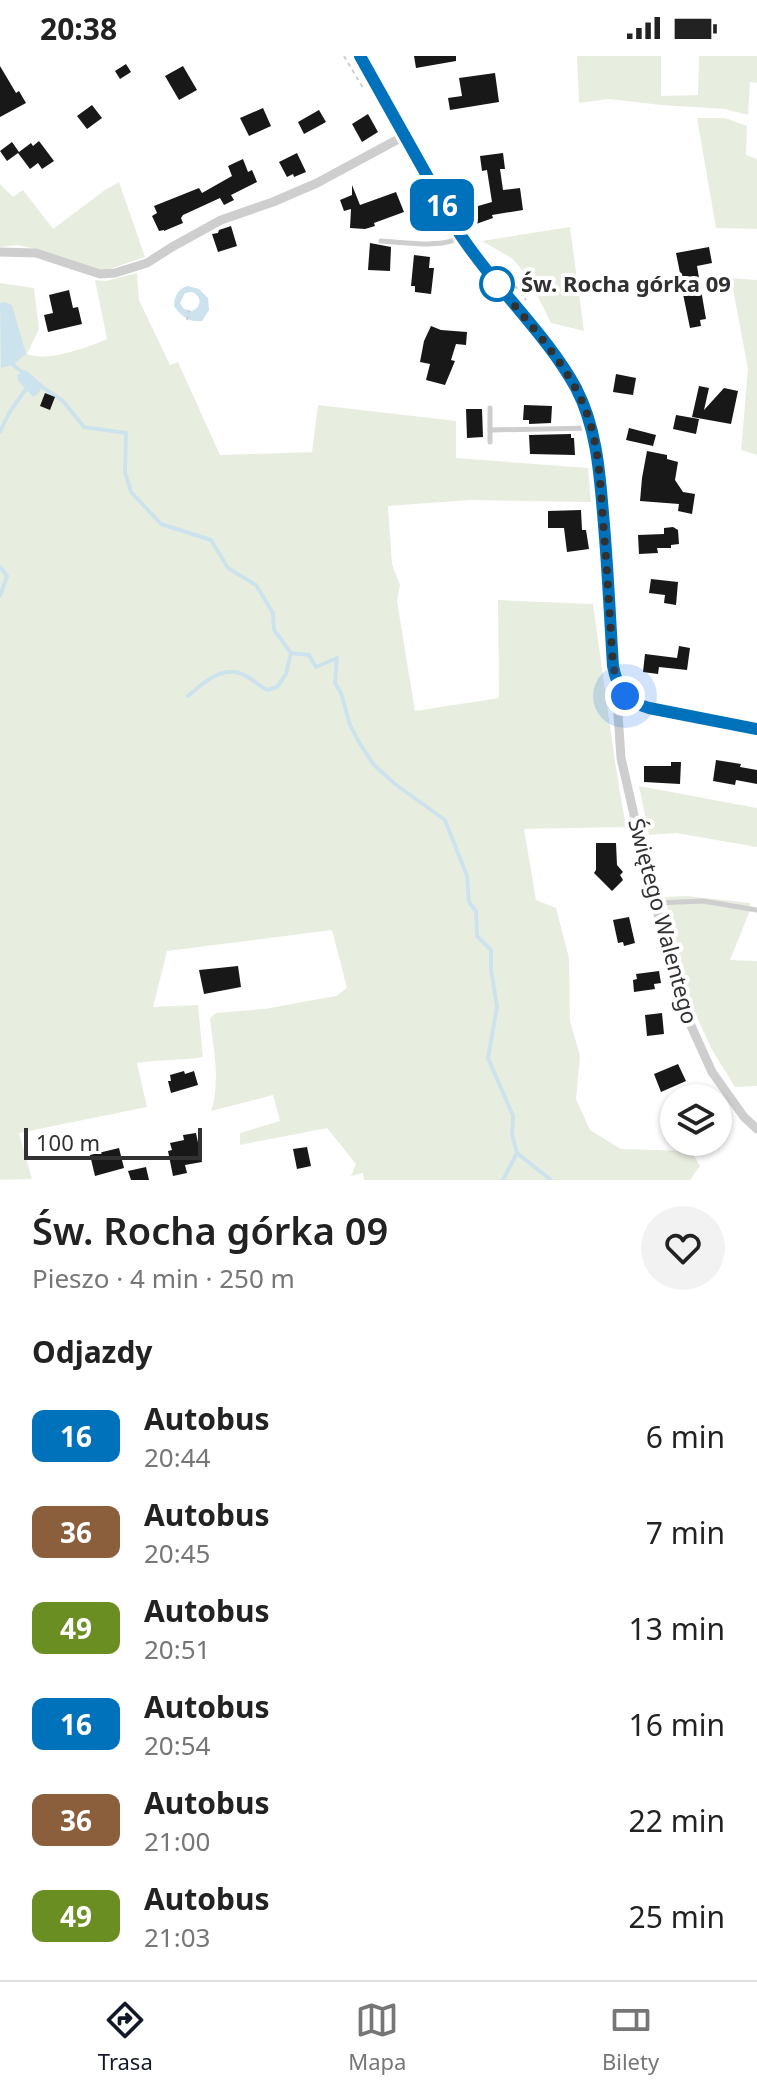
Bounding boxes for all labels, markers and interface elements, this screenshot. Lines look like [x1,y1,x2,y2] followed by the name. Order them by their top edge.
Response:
[40,8,117,49] text: 20:38
[406,179,478,231] line badge: 16
[426,186,458,224] text: 16
[480,267,514,301] marker: Św. Rocha górka 09
[521,268,731,298] place label: Św. Rocha górka 09
[605,676,645,716] your location
[622,815,706,1027] street label: Świętego Walentego
[660,1084,732,1156] map controls
[660,1084,732,1156] button: layers
[24,1124,202,1160] scale bar
[36,1127,100,1157] text: 100 m
[32,1204,388,1256] text: Św. Rocha górka 09
[641,1206,725,1290] button: heart
[32,1260,295,1296] text: Pieszo · 4 min · 250 m
[32,1331,152,1372] text: Odjazdy
[144,1398,270,1439] text: Autobus
[646,1416,725,1457] text: 6 min
[60,1417,92,1455] text: 16
[144,1439,210,1475] text: 20:44
[144,1494,270,1535] text: Autobus
[646,1512,725,1553] text: 7 min
[60,1513,92,1551] text: 36
[144,1535,210,1571] text: 20:45
[144,1590,270,1631] text: Autobus
[629,1608,725,1649] text: 13 min
[60,1609,92,1647] text: 49
[144,1631,210,1667] text: 20:51
[144,1686,270,1727] text: Autobus
[629,1704,725,1745] text: 16 min
[60,1705,92,1743] text: 16
[144,1727,210,1763] text: 20:54
[144,1782,270,1823] text: Autobus
[629,1800,725,1841] text: 22 min
[60,1801,92,1839] text: 36
[144,1823,210,1859] text: 21:00
[144,1878,270,1919] text: Autobus
[629,1896,725,1937] text: 25 min
[60,1897,92,1935] text: 49
[144,1919,210,1955] text: 21:03
[98,1998,153,2076] tab: Trasa
[348,1998,406,2076] tab: Mapa
[602,1998,659,2076] tab: Bilety

